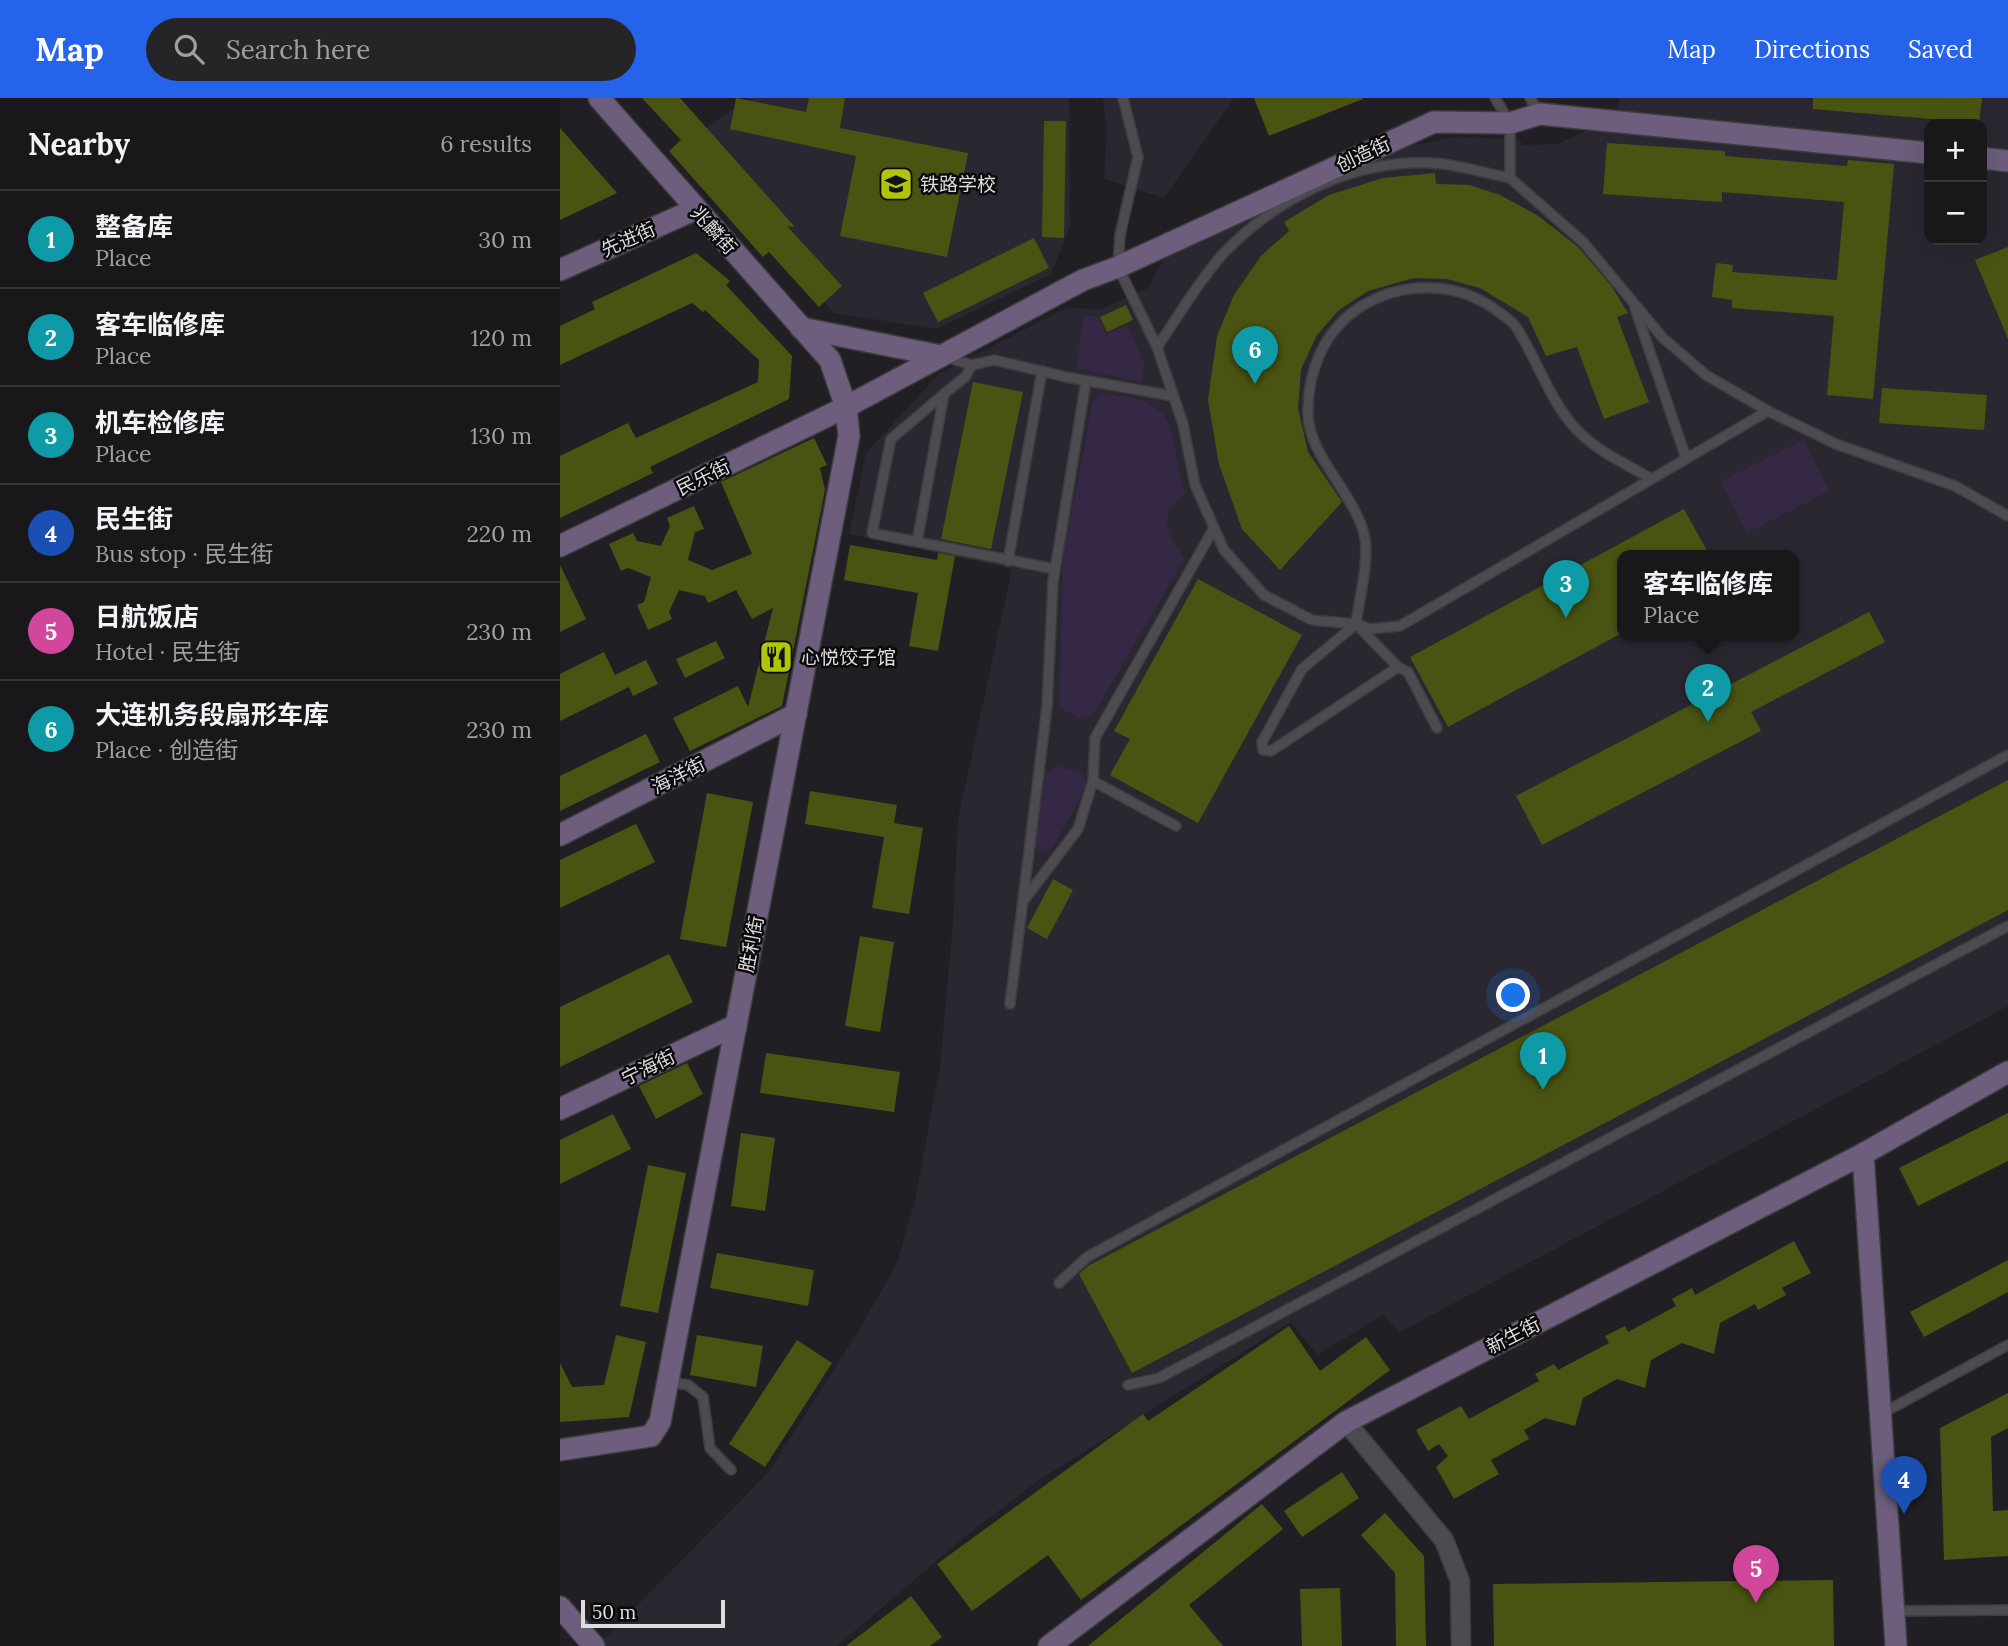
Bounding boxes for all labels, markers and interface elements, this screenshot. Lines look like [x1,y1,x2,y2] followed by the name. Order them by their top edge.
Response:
[146,18,636,81] search box
[35,28,104,70] text: Map
[170,30,208,68] icon: search
[226,33,370,66] text: Search here
[1667,34,1716,65] text: Map
[1754,34,1870,65] text: Directions
[1908,34,1973,65] text: Saved
[1924,119,1987,245] map controls
[1924,119,1987,182] button: +
[28,125,130,163] text: Nearby
[440,129,532,158] text: 6 results
[1332,131,1394,177] street label: 创造街
[877,165,915,203] school or university icon: 铁路学校
[920,172,996,196] place label: 铁路学校
[1924,182,1987,245] button: −
[686,201,742,259] street label: 兆麟街
[95,210,173,243] text: 整备库
[597,216,659,262] street label: 先进街
[46,225,56,254] text: 1
[478,225,532,254] text: 30 m
[95,243,152,272] text: Place
[95,308,225,341] text: 客车临修库
[45,323,57,352] text: 2
[470,323,532,352] text: 120 m
[1232,326,1278,384] pin: 6
[95,341,152,370] text: Place
[95,406,225,439] text: 机车检修库
[45,421,57,450] text: 3
[470,421,532,450] text: 130 m
[95,439,152,468] text: Place
[672,454,734,500] street label: 民乐街
[95,502,173,535] text: 民生街
[45,519,57,548] text: 4
[466,519,532,548] text: 220 m
[95,539,273,568] text: Bus stop · 民生街
[1617,550,1799,641] popup
[1543,560,1589,618] pin: 3
[1643,567,1773,600] text: 客车临修库
[95,600,199,633] text: 日航饭店
[1643,600,1700,629] text: Place
[45,617,57,646] text: 5
[466,617,532,646] text: 230 m
[95,637,240,666] text: Hotel · 民生街
[757,638,795,676] restaurant icon: 心悦饺子馆
[801,645,896,669] place label: 心悦饺子馆
[1685,664,1731,722] pin: 2
[95,698,329,731] text: 大连机务段扇形车库
[44,715,58,744] text: 6
[466,715,532,744] text: 230 m
[95,735,238,764] text: Place · 创造街
[647,751,709,799] street label: 海洋街
[734,914,768,974] street label: 胜利街
[1496,978,1530,1012] your location
[1520,1032,1566,1090] pin: 1
[617,1044,679,1090] street label: 宁海街
[1482,1311,1544,1359] street label: 新生街
[1881,1456,1927,1514] pin: 4
[1733,1545,1779,1603] pin: 5
[581,1597,724,1629] scale bar
[592,1600,636,1624] text: 50 m

